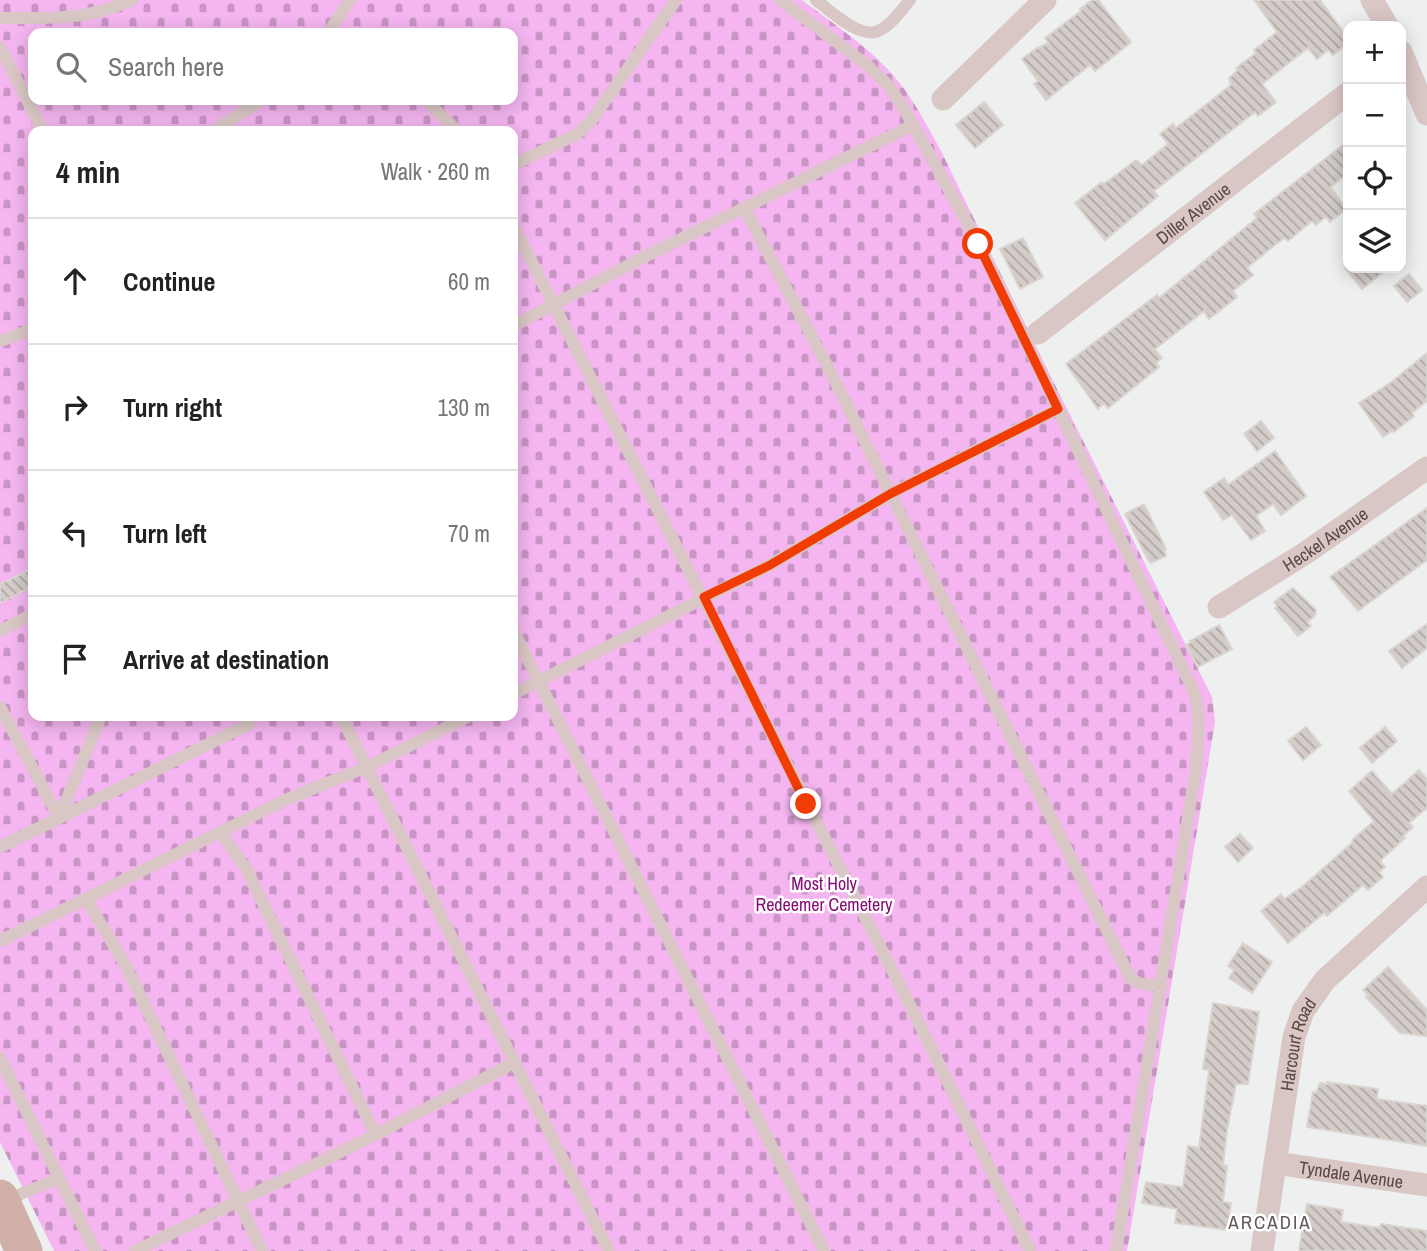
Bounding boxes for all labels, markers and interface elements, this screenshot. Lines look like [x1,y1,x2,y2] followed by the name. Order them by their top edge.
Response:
[1343,21,1406,273] map controls
[1343,21,1406,84] button: +
[28,28,518,105] search box
[52,48,90,86] icon: search
[108,49,224,84] text: Search here
[1343,84,1406,147] button: −
[1343,147,1406,210] button: locate
[56,152,120,192] text: 4 min
[381,156,490,187] text: Walk · 260 m
[1151,176,1235,250] street label: Diller Avenue
[1343,210,1406,273] button: layers
[962,228,993,259] route start
[56,262,94,300] icon: ahead
[123,264,215,299] text: Continue
[448,266,490,297] text: 60 m
[56,388,94,426] icon: right
[123,390,222,425] text: Turn right
[438,392,490,423] text: 130 m
[1278,501,1373,577] street label: Heckel Avenue
[56,514,94,552] icon: left
[123,516,207,551] text: Turn left
[448,518,490,549] text: 70 m
[56,640,94,678] icon: arrive
[123,642,329,677] text: Arrive at destination
[790,788,821,819] route end
[756,871,893,917] park label: Most Holy Redeemer Cemetery
[1274,992,1321,1093] street label: Harcourt Road
[1297,1154,1405,1194] street label: Tyndale Avenue
[1227,1209,1312,1235] district label: ARCADIA

